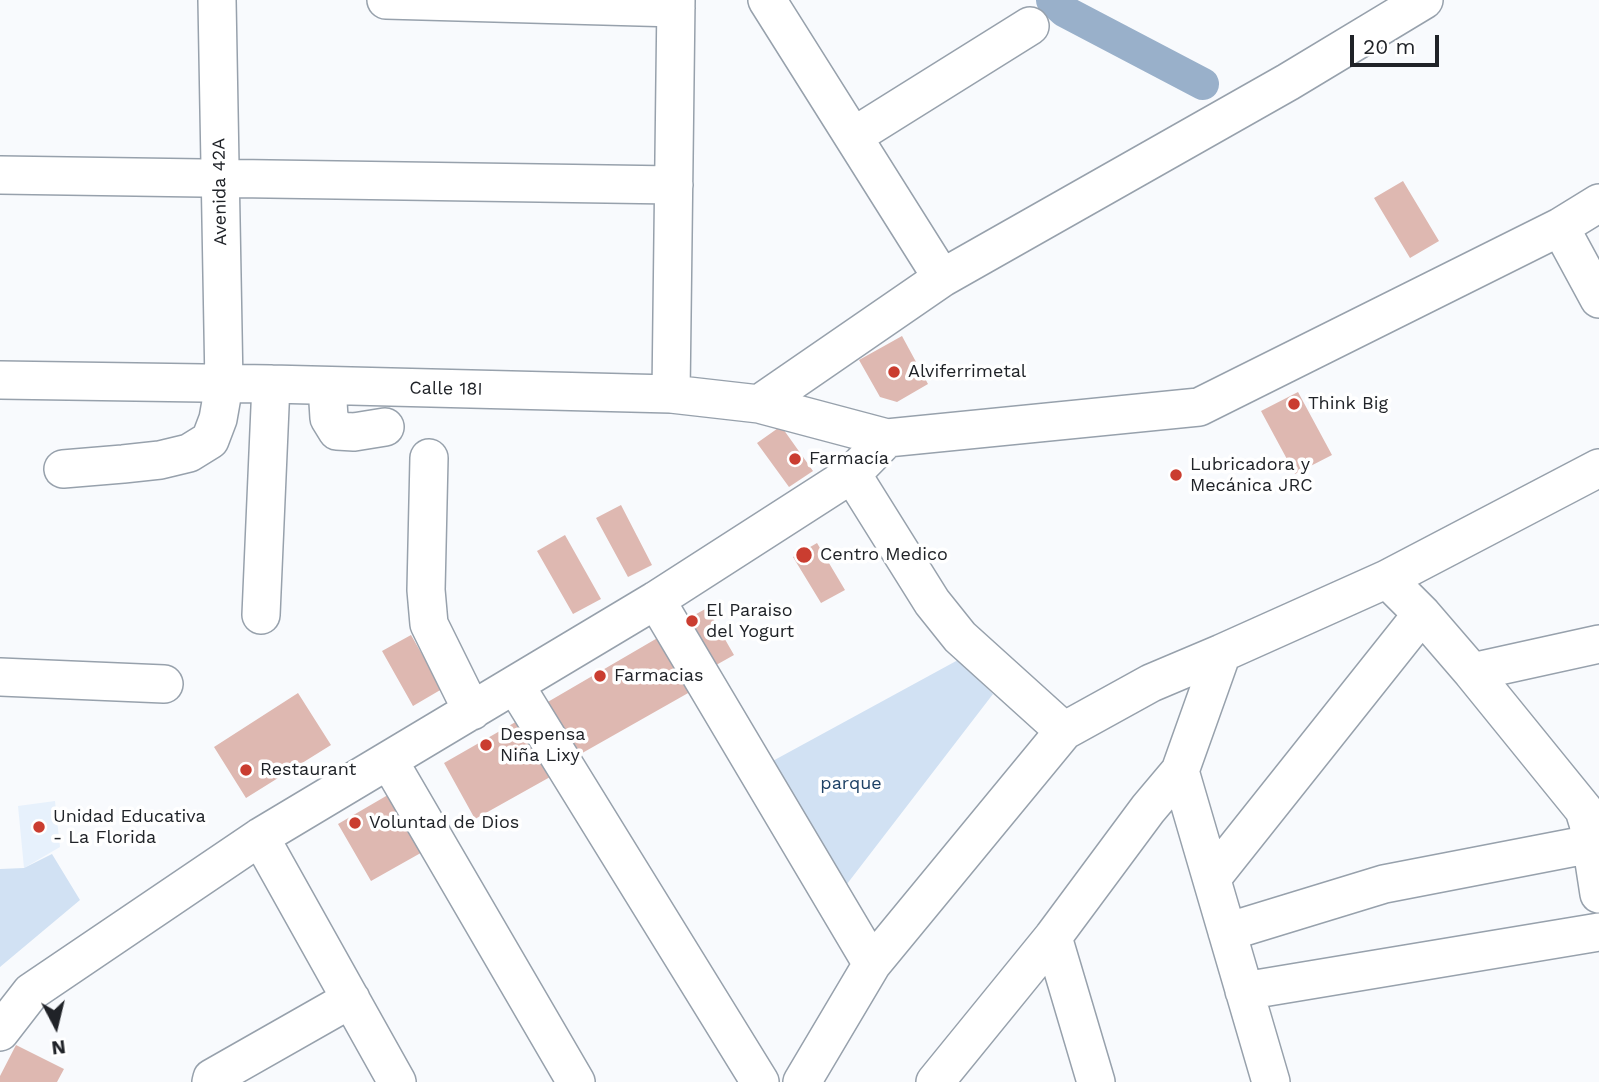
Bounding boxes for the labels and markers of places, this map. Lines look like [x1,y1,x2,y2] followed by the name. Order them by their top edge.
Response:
[908,361,1026,383] place label: Alviferrimetal
[886,364,902,380] marker: Alviferrimetal
[1308,393,1388,415] place label: Think Big
[1286,396,1302,412] marker: Think Big
[809,448,889,470] place label: Farmacía
[787,451,803,467] marker: Farmacía
[1190,454,1313,496] place label: Lubricadora y Mecánica JRC
[1168,467,1184,483] marker: Lubricadora y Mecánica JRC
[820,544,948,566] place label: Centro Medico
[794,545,814,565] marker: Centro Medico
[706,600,794,642] place label: El Paraiso del Yogurt
[684,613,700,629] marker: El Paraiso del Yogurt
[614,665,703,687] place label: Farmacias
[592,668,608,684] marker: Farmacias
[500,724,585,766] place label: Despensa Niña Lixy
[478,737,494,753] marker: Despensa Niña Lixy
[260,759,356,781] place label: Restaurant
[238,762,254,778] marker: Restaurant
[53,806,206,848] place label: Unidad Educativa - La Florida
[369,812,519,834] place label: Voluntad de Dios
[347,815,363,831] marker: Voluntad de Dios
[31,819,47,835] marker: Unidad Educativa - La Florida

